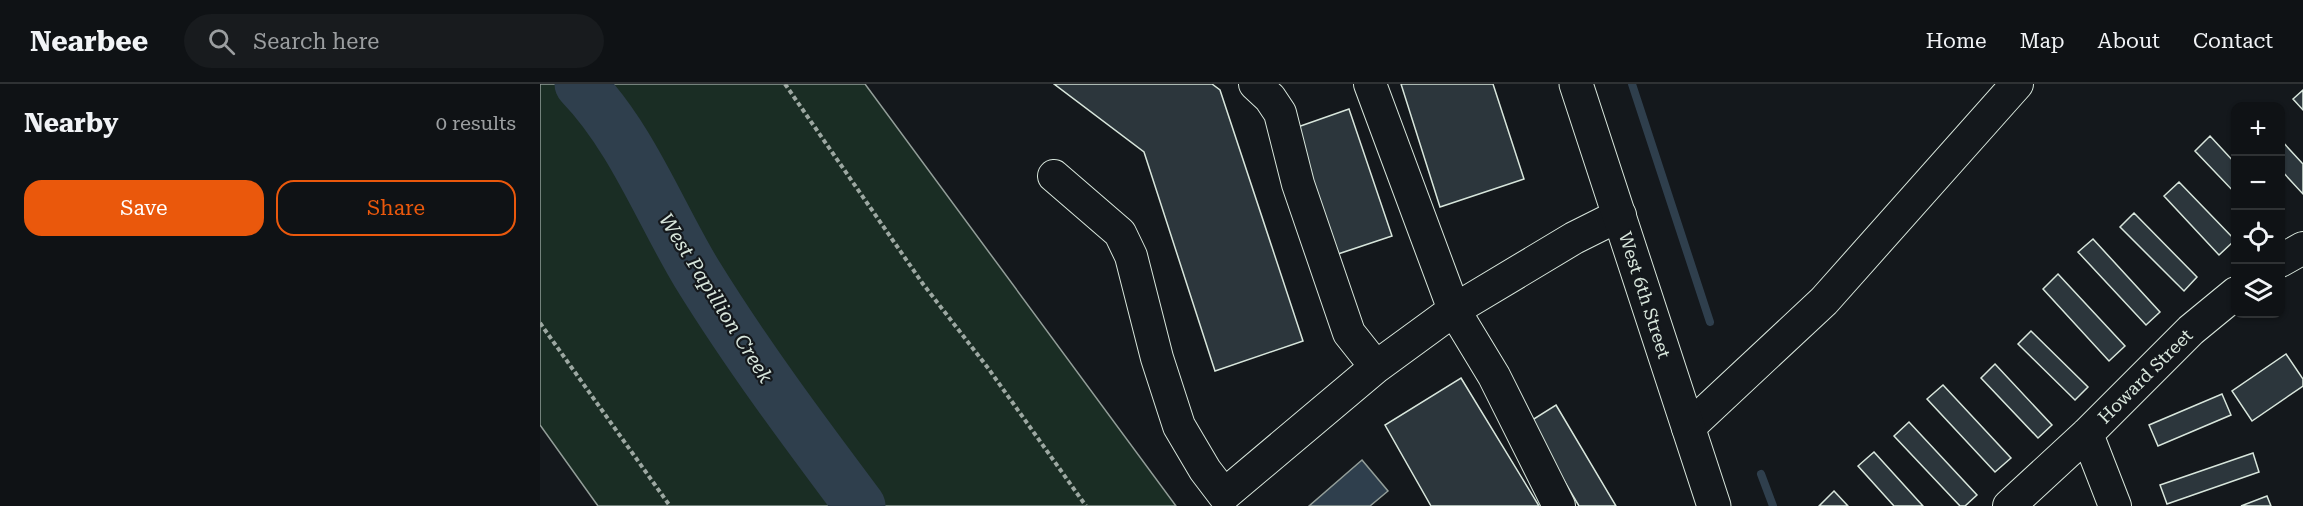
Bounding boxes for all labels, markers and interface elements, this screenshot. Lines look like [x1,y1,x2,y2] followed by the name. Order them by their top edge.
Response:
[184,14,604,68] search box
[30,25,148,58] text: Nearbee
[205,25,238,58] icon: search
[253,29,379,54] text: Search here
[1926,29,1987,53] text: Home
[2020,29,2065,53] text: Map
[2098,29,2160,53] text: About
[2193,29,2273,53] text: Contact
[2231,102,2285,318] map controls
[2231,102,2285,156] button: +
[24,108,118,138] text: Nearby
[436,111,516,135] text: 0 results
[2231,156,2285,210] button: −
[24,180,264,236] button: Save
[276,180,516,236] button: Share
[654,209,778,387] water label: West Papillion Creek
[2231,210,2285,264] button: locate
[1615,229,1675,361] street label: West 6th Street
[2231,264,2285,318] button: layers
[2093,324,2197,428] street label: Howard Street

